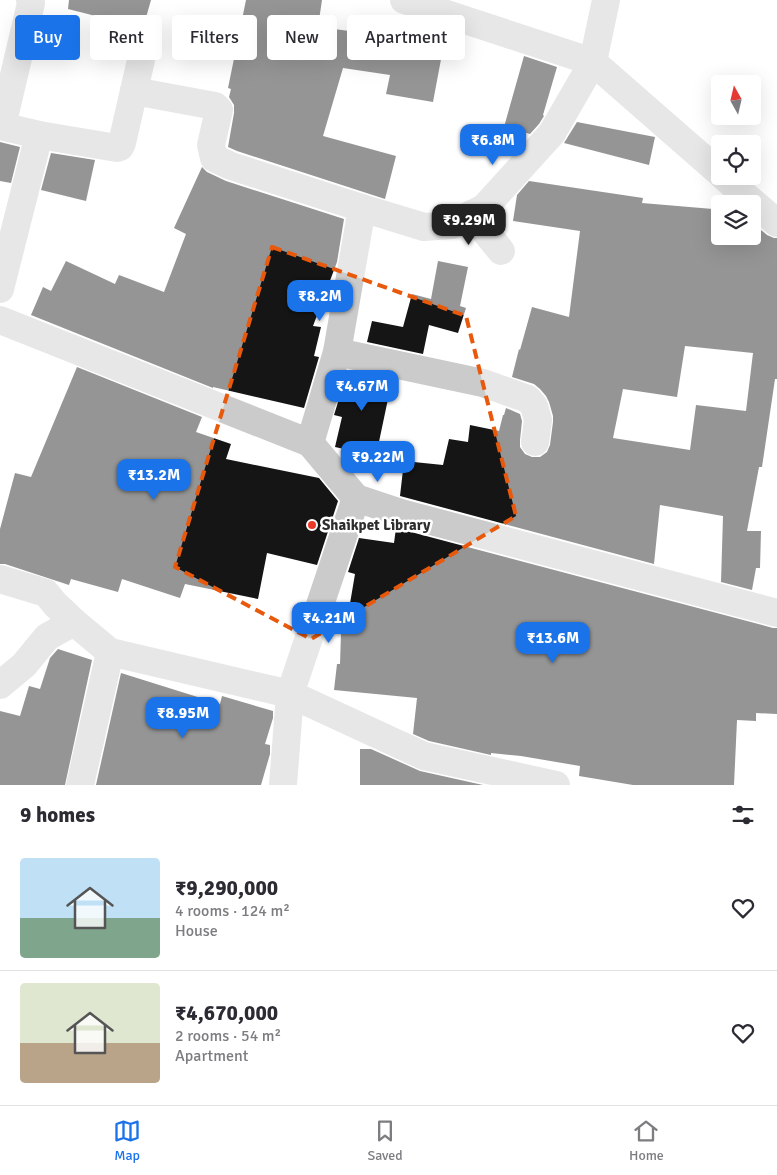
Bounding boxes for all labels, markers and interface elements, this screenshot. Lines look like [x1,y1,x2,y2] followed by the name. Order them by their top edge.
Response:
[15,15,80,60] chip: Buy
[90,15,162,60] chip: Rent
[172,15,257,60] chip: Filters
[267,15,337,60] chip: New
[347,15,465,60] chip: Apartment
[711,75,761,125] north arrow
[711,75,761,245] map controls
[458,124,528,166] pin: ₹6.8M
[471,130,515,150] text: ₹6.8M
[711,135,761,185] button: locate
[711,195,761,245] button: layers
[428,204,510,246] pin: ₹9.29M
[443,210,495,230] text: ₹9.29M
[285,280,355,322] pin: ₹8.2M
[298,286,342,306] text: ₹8.2M
[321,370,403,412] pin: ₹4.67M
[336,376,388,396] text: ₹4.67M
[337,440,419,483] pin: ₹9.22M
[352,447,404,467] text: ₹9.22M
[113,458,195,501] pin: ₹13.2M
[128,465,180,485] text: ₹13.2M
[322,516,431,534] place label: Shaikpet Library
[306,519,318,531] marker: Shaikpet Library
[288,602,370,644] pin: ₹4.21M
[303,608,355,628] text: ₹4.21M
[512,622,594,664] pin: ₹13.6M
[527,628,579,648] text: ₹13.6M
[142,696,224,739] pin: ₹8.95M
[157,703,209,723] text: ₹8.95M
[729,801,757,829] icon: filters
[20,802,95,828] text: 9 homes
[175,875,278,901] text: ₹9,290,000
[60,878,120,938] icon: home
[729,894,757,922] icon: heart
[175,901,290,921] text: 4 rooms · 124 m²
[175,921,218,941] text: House
[175,1000,278,1026] text: ₹4,670,000
[60,1003,120,1063] icon: home
[729,1019,757,1047] icon: heart
[175,1026,281,1046] text: 2 rooms · 54 m²
[175,1046,248,1066] text: Apartment
[113,1117,141,1164] tab: Map
[367,1117,403,1164] tab: Saved
[629,1117,664,1164] tab: Home

